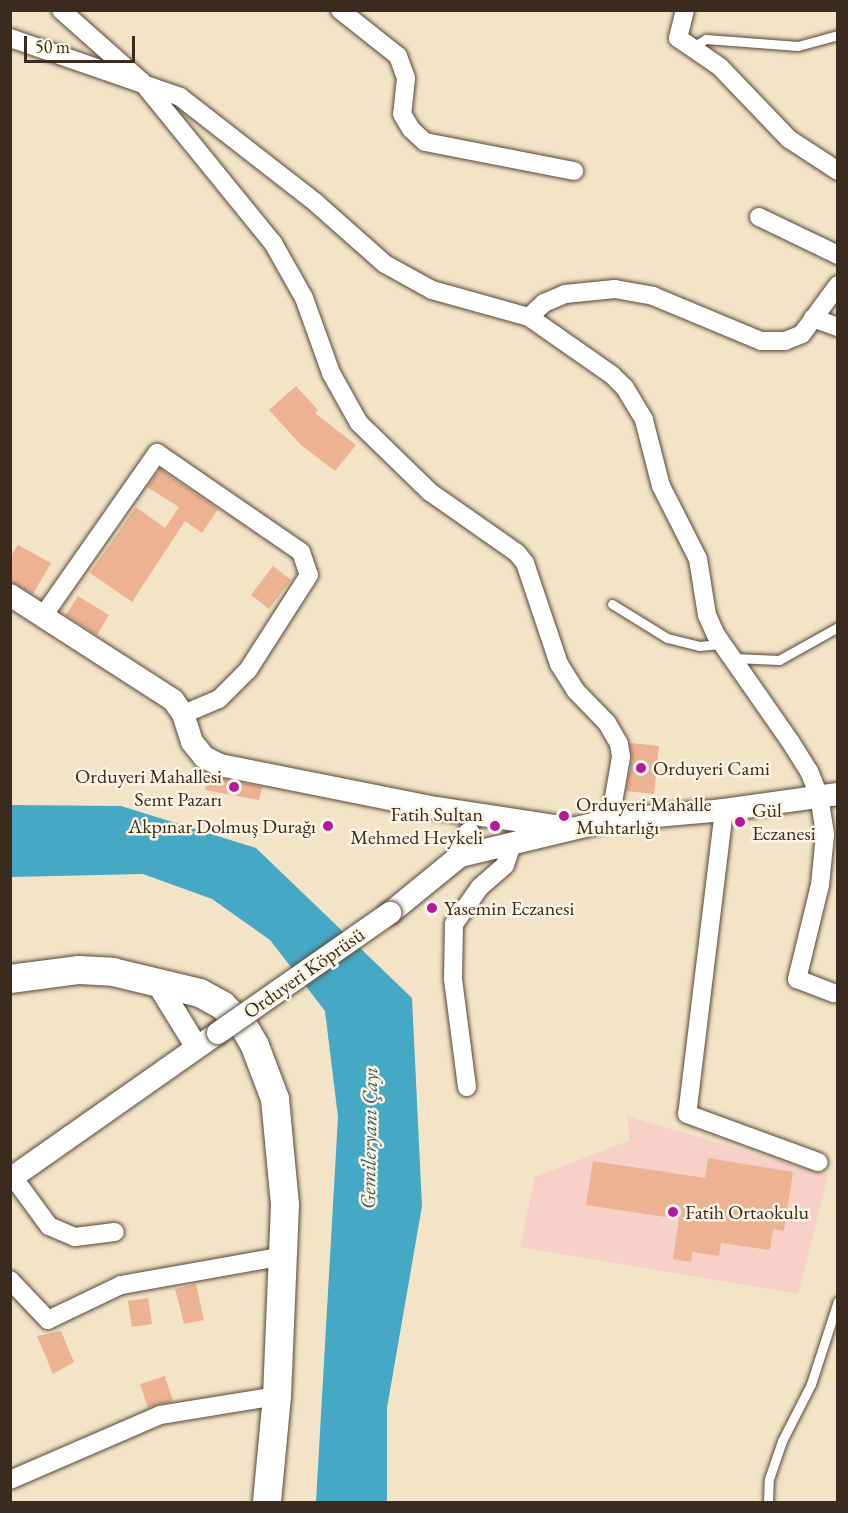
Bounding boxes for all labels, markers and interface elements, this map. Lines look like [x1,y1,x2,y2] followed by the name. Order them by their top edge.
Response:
[27,24,138,62] scale bar
[35,35,70,58] text: 50 m
[653,756,770,780] place label: Orduyeri Cami
[634,761,648,775] marker: Orduyeri Cami
[75,764,222,811] place label: Orduyeri Mahallesi Semt Pazarı
[227,780,241,794] marker: Orduyeri Mahallesi Semt Pazarı
[576,792,712,839] place label: Orduyeri Mahalle Muhtarlığı
[752,798,816,845] place label: Gül Eczanesi
[350,802,483,849] place label: Fatih Sultan Mehmed Heykeli
[557,809,571,823] marker: Orduyeri Mahalle Muhtarlığı
[128,814,316,838] place label: Akpınar Dolmuş Durağı
[733,815,747,829] marker: Gül Eczanesi
[321,819,335,833] marker: Akpınar Dolmuş Durağı
[488,819,502,833] marker: Fatih Sultan Mehmed Heykeli
[444,896,574,920] place label: Yasemin Eczanesi
[425,901,439,915] marker: Yasemin Eczanesi
[239,922,369,1024] street label: Orduyeri Köprüsü
[355,1067,383,1209] water label: Gemileryanı Çayı
[685,1200,809,1224] place label: Fatih Ortaokulu
[666,1205,680,1219] marker: Fatih Ortaokulu

